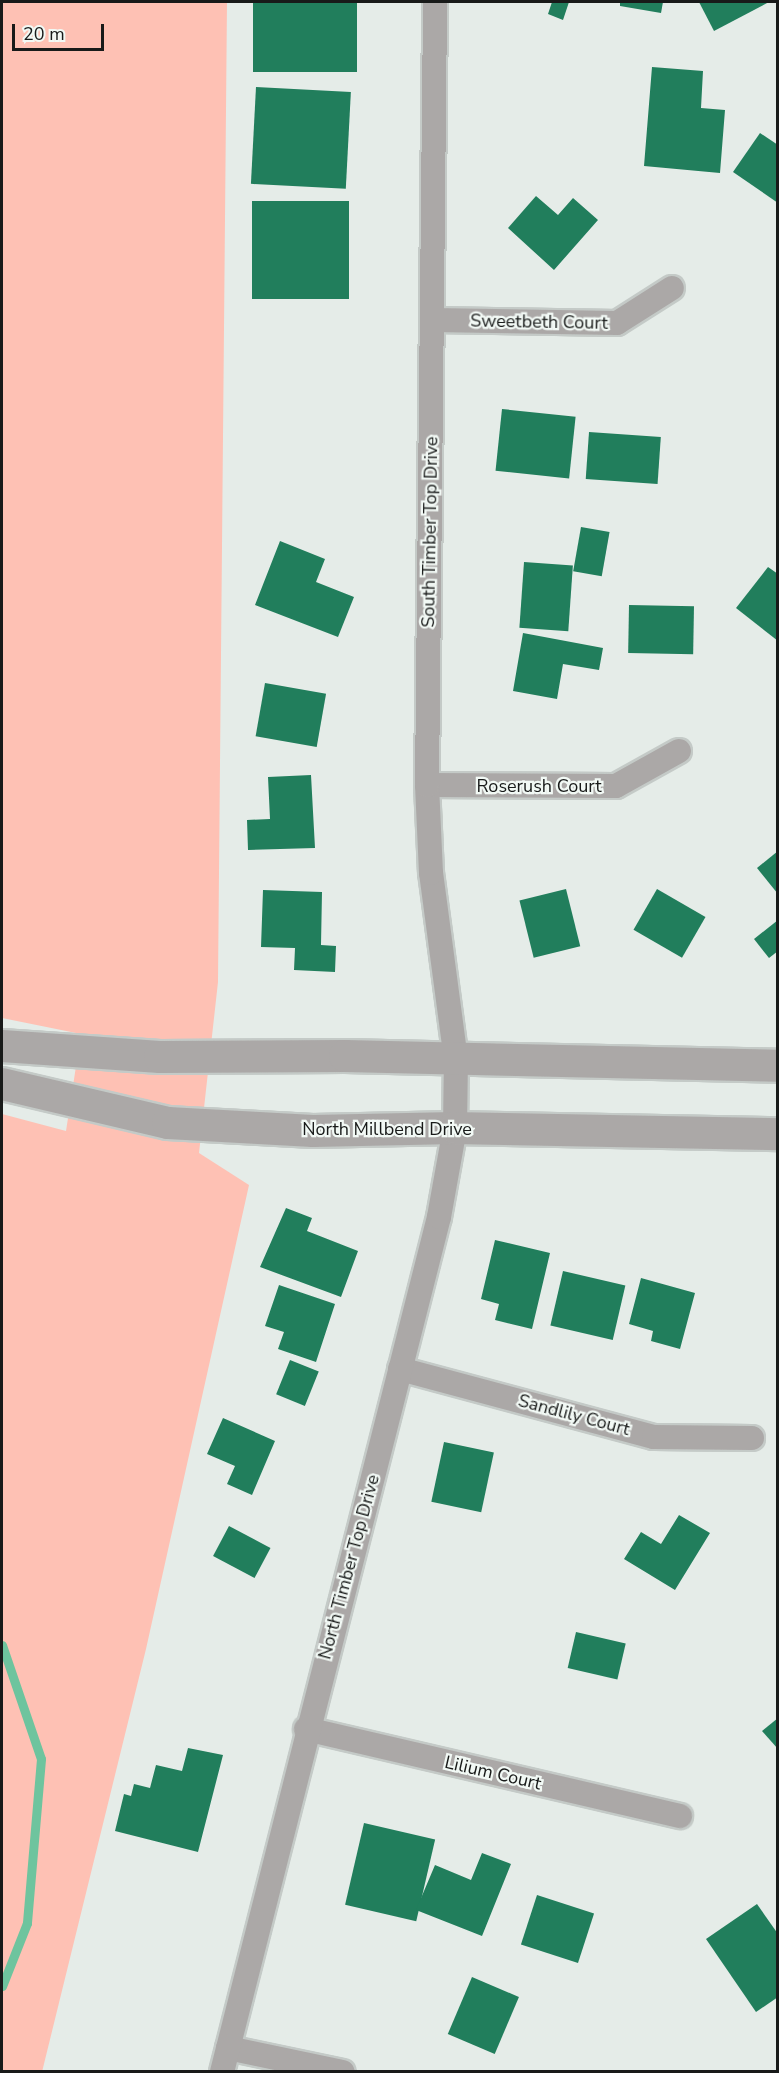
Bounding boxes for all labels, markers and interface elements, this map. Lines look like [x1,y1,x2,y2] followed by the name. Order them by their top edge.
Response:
[15,12,106,50] scale bar
[23,22,65,46] text: 20 m
[470,310,608,334] street label: Sweetbeth Court
[418,436,442,628] street label: South Timber Top Drive
[477,775,601,797] street label: Roserush Court
[302,1118,472,1140] street label: North Millbend Drive
[516,1390,632,1440] street label: Sandlily Court
[314,1472,384,1662] street label: North Timber Top Drive
[443,1751,543,1795] street label: Lilium Court

